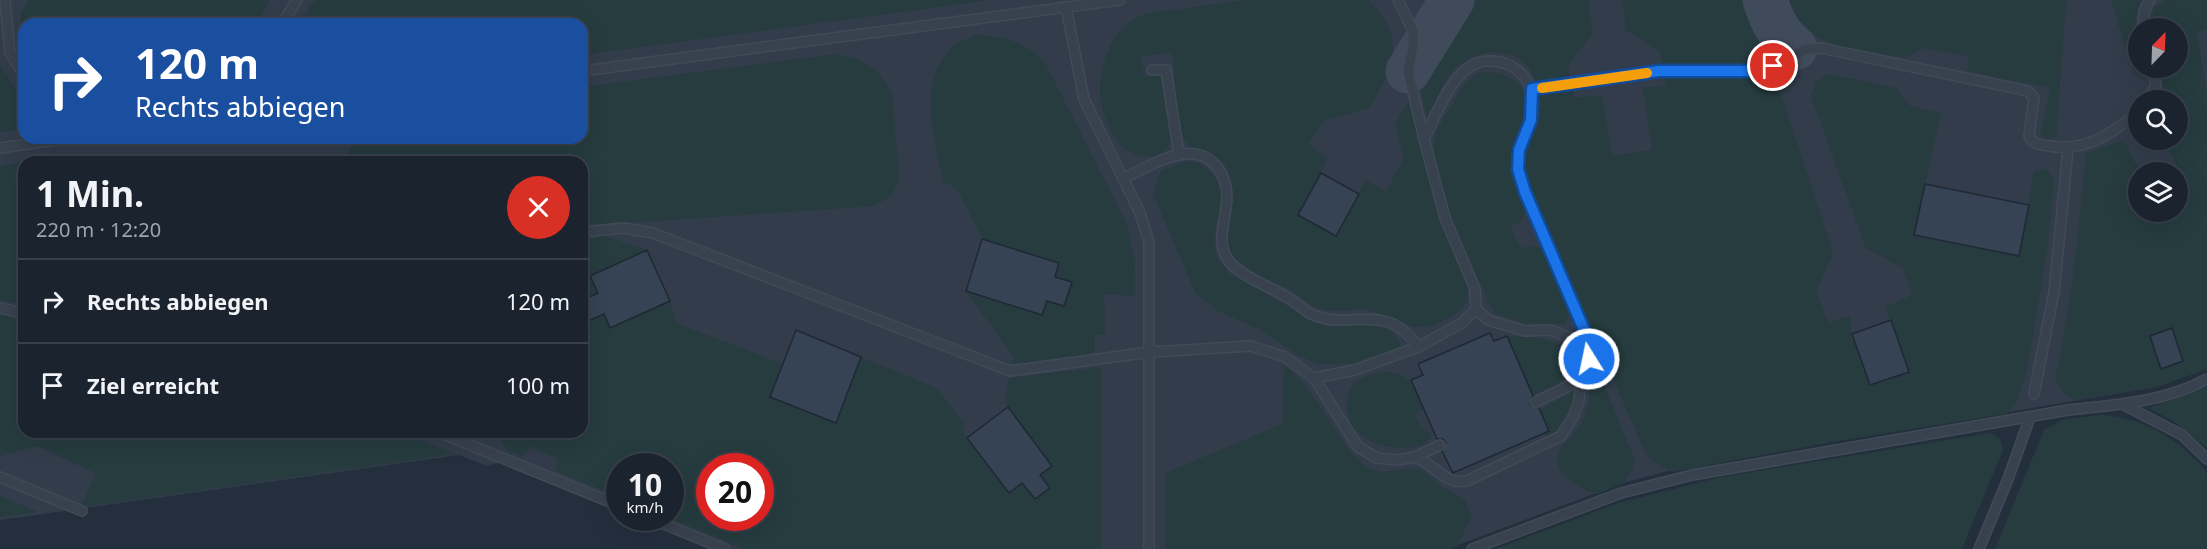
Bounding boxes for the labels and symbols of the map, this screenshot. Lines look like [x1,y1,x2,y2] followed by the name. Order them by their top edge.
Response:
[2128,18,2188,78] north arrow
[1747,40,1798,91] pin
[1557,327,1621,391] position arrow
[696,453,774,531] speed limit sign: 20

